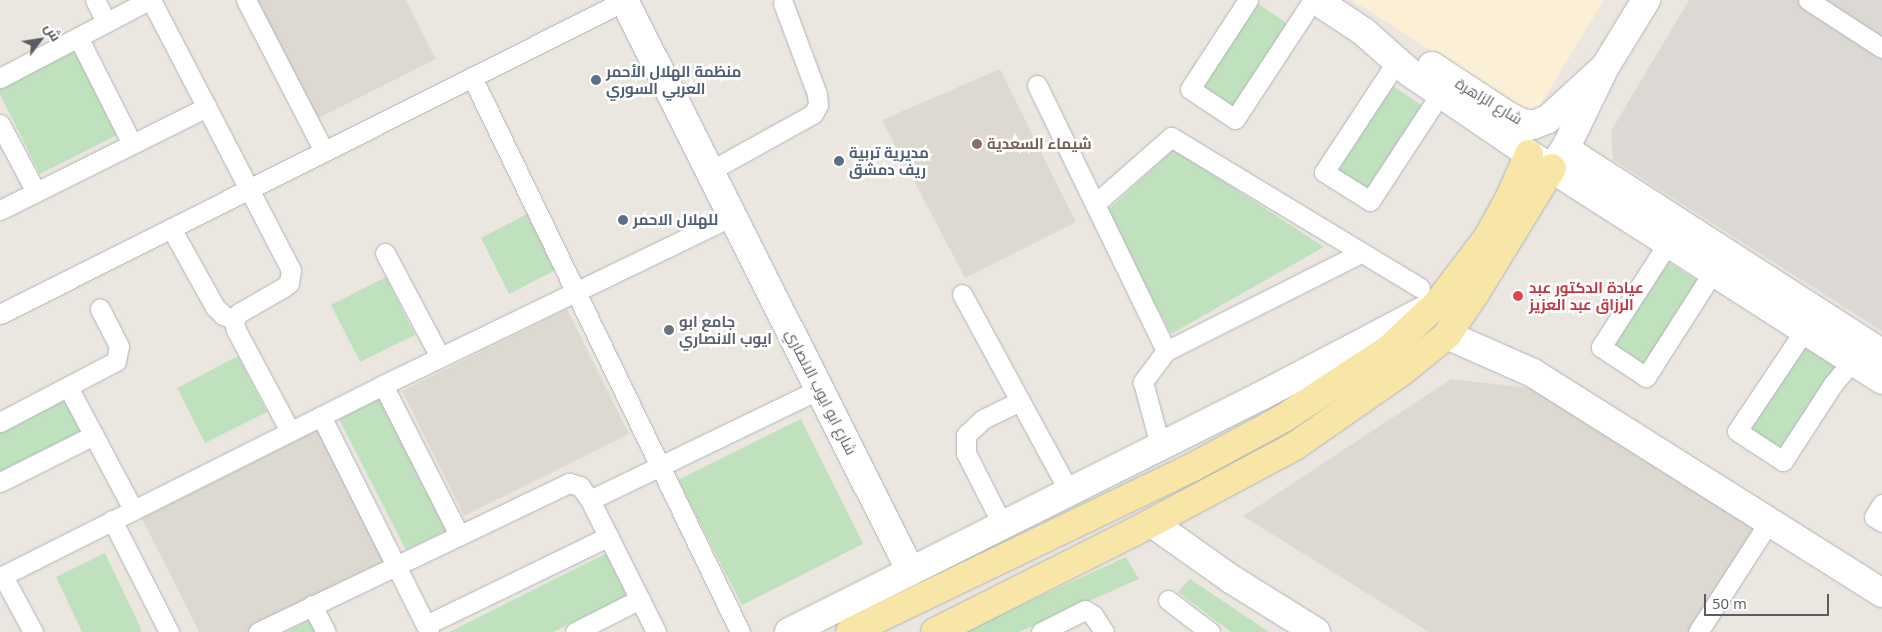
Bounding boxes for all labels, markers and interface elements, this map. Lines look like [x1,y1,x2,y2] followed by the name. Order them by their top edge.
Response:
[15,15,65,65] north arrow
[41,19,66,45] text: ش
[606,62,741,97] place label: منظمة الهلال الأحمر العربي السوري
[590,74,602,86] marker: منظمة الهلال الأحمر العربي السوري
[1452,74,1526,128] street label: شارع الزاهرة
[987,135,1092,153] place label: شيماء السعدية
[971,138,983,150] marker: شيماء السعدية
[849,143,929,178] place label: مديرية تربية ريف دمشق
[833,155,845,167] marker: مديرية تربية ريف دمشق
[633,211,718,229] place label: للهلال الاحمر
[617,214,629,226] marker: للهلال الاحمر
[1529,278,1644,313] place label: عيادة الدكتور عبد الرزاق عبد العزيز
[1511,289,1525,303] marker: عيادة الدكتور عبد الرزاق عبد العزيز
[679,312,772,347] place label: جامع ابو ايوب الانصاري
[663,324,675,336] marker: جامع ابو ايوب الانصاري
[782,326,860,458] street label: شارع ابو ايوب الانصاري
[1707,584,1832,616] scale bar
[1712,593,1747,613] text: 50 m

